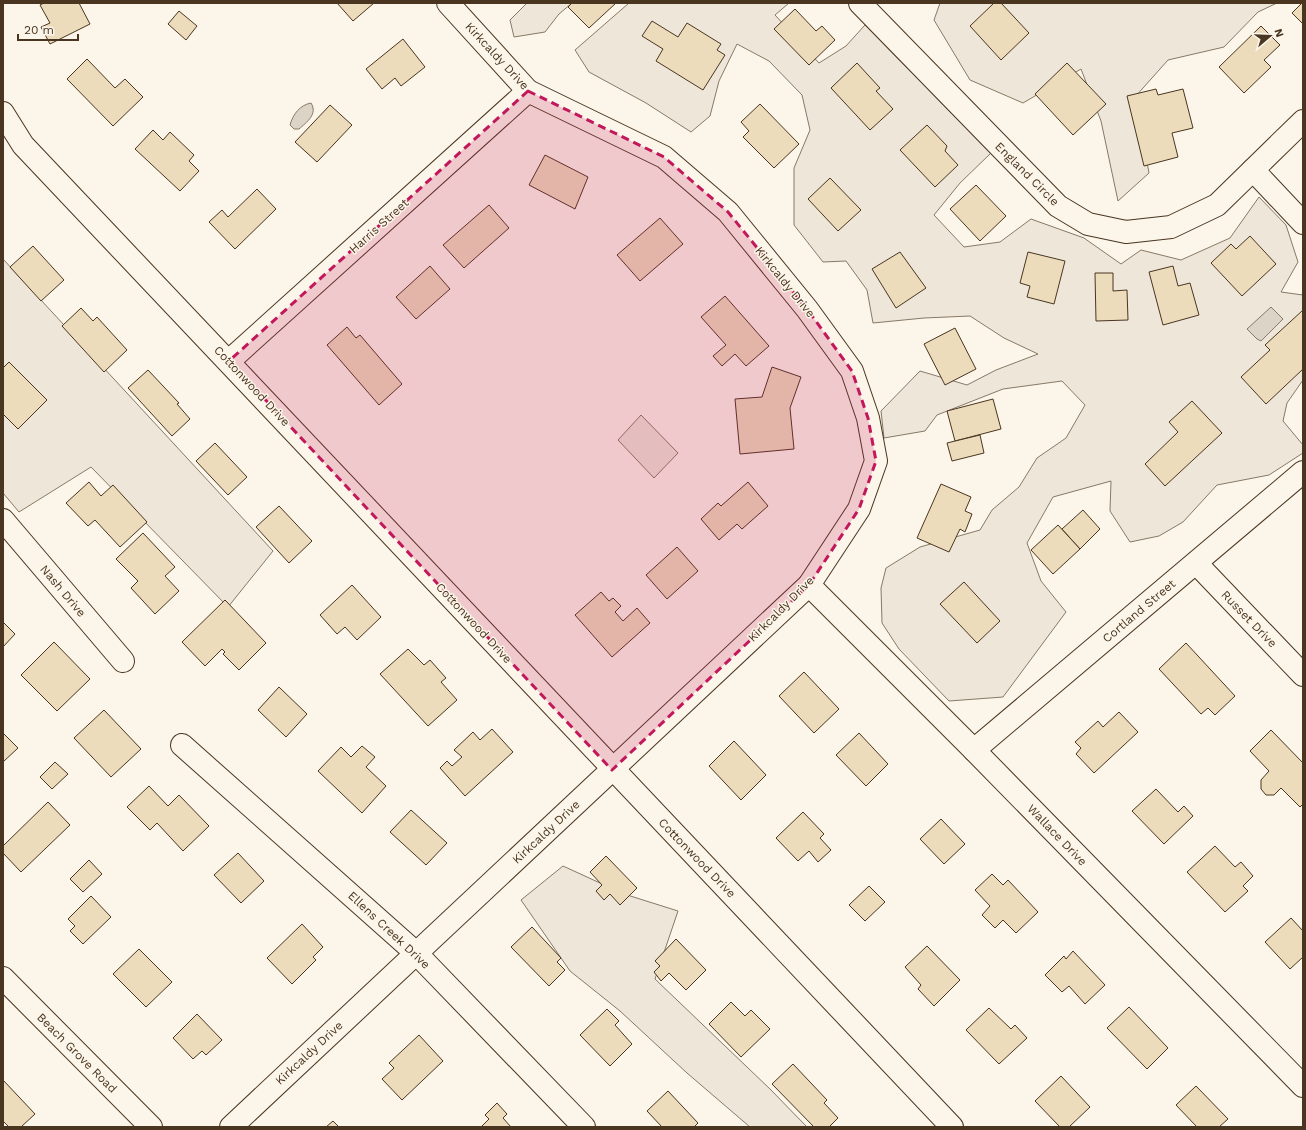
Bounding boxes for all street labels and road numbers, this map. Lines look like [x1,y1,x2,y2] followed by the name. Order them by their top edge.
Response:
[462,19,532,93] street label: Kirkcaldy Drive
[992,139,1062,209] street label: England Circle
[346,196,412,256] street label: Harris Street
[752,244,818,320] street label: Kirkcaldy Drive
[211,343,293,429] street label: Cottonwood Drive
[37,562,89,620] street label: Nash Drive
[745,573,817,645] street label: Kirkcaldy Drive
[1100,577,1178,645] street label: Cortland Street
[433,580,515,666] street label: Cottonwood Drive
[1218,588,1280,650] street label: Russet Drive
[509,797,583,867] street label: Kirkcaldy Drive
[1024,802,1090,869] street label: Wallace Drive
[656,815,738,901] street label: Cottonwood Drive
[345,888,433,972] street label: Ellens Creek Drive
[34,1010,120,1096] street label: Beach Grove Road
[272,1018,346,1088] street label: Kirkcaldy Drive

